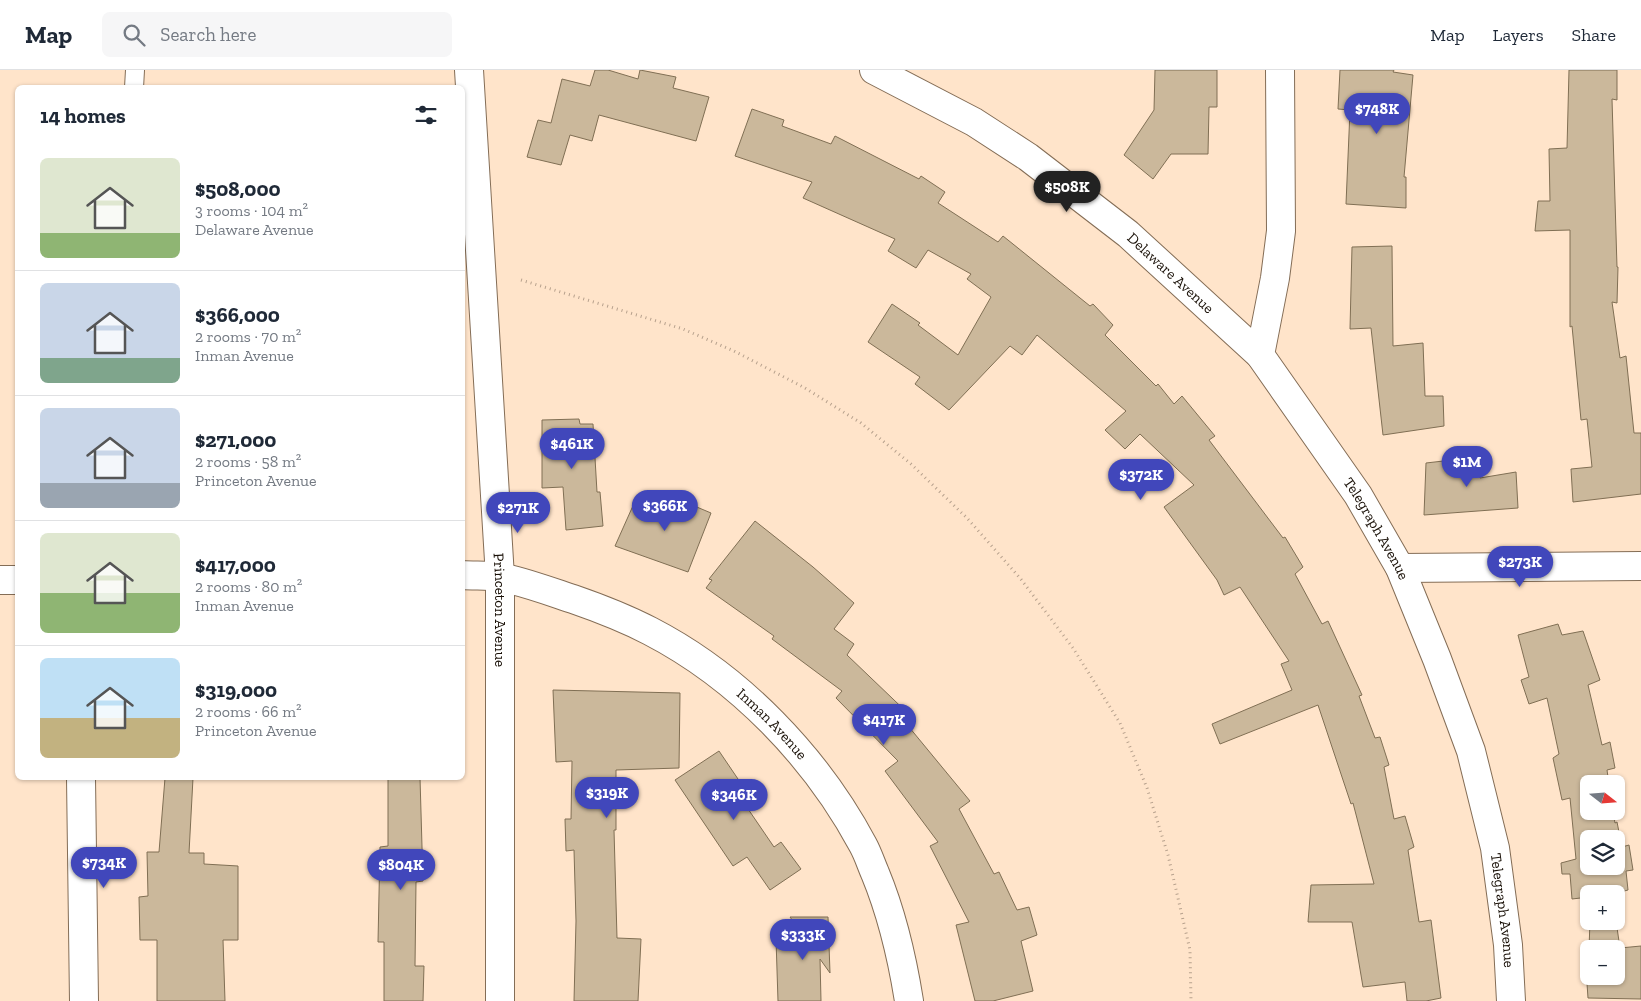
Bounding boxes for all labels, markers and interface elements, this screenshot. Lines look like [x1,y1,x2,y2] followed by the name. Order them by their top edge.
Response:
[102,12,452,57] search box
[25,20,72,49] text: Map
[120,21,148,49] icon: search
[160,23,257,46] text: Search here
[1430,24,1465,46] text: Map
[1493,24,1544,46] text: Layers
[1572,24,1616,46] text: Share
[1342,92,1412,135] pin: $748K
[1355,99,1399,118] text: $748K
[412,101,440,129] icon: filters
[40,103,126,128] text: 14 homes
[1032,170,1102,213] pin: $508K
[195,176,281,201] text: $508,000
[1045,177,1089,196] text: $508K
[80,178,140,238] icon: home
[195,201,308,220] text: 3 rooms · 104 m²
[195,220,314,239] text: Delaware Avenue
[1123,229,1218,317] street label: Delaware Avenue
[195,302,280,327] text: $366,000
[80,303,140,363] icon: home
[195,327,301,346] text: 2 rooms · 70 m²
[195,346,294,365] text: Inman Avenue
[195,427,276,452] text: $271,000
[80,428,140,488] icon: home
[537,428,607,470] pin: $461K
[551,434,593,453] text: $461K
[1443,446,1491,488] pin: $1M
[195,452,301,471] text: 2 rooms · 58 m²
[1453,452,1481,471] text: $1M
[1106,458,1176,501] pin: $372K
[1119,465,1163,484] text: $372K
[195,471,317,490] text: Princeton Avenue
[1340,474,1413,582] street label: Telegraph Avenue
[630,490,700,532] pin: $366K
[483,492,553,534] pin: $271K
[643,496,687,515] text: $366K
[497,498,539,517] text: $271K
[1485,546,1555,588] pin: $273K
[195,552,276,577] text: $417,000
[490,552,509,667] street label: Princeton Avenue
[1498,552,1542,571] text: $273K
[80,553,140,613] icon: home
[195,577,302,596] text: 2 rooms · 80 m²
[195,596,294,615] text: Inman Avenue
[195,677,277,702] text: $319,000
[80,678,140,738] icon: home
[733,685,811,763] street label: Inman Avenue
[195,702,302,721] text: 2 rooms · 66 m²
[849,704,919,746] pin: $417K
[863,710,905,729] text: $417K
[195,721,317,740] text: Princeton Avenue
[1580,775,1625,820] north arrow
[1580,775,1625,985] map controls
[572,776,642,819] pin: $319K
[699,778,769,821] pin: $346K
[586,783,628,802] text: $319K
[712,785,756,804] text: $346K
[1580,830,1625,875] button: layers
[69,846,139,889] pin: $734K
[366,848,436,891] pin: $804K
[1487,852,1518,968] street label: Telegraph Avenue
[82,853,126,872] text: $734K
[378,855,424,874] text: $804K
[1580,885,1625,930] button: +
[768,918,838,961] pin: $333K
[781,925,825,944] text: $333K
[1580,940,1625,985] button: −

